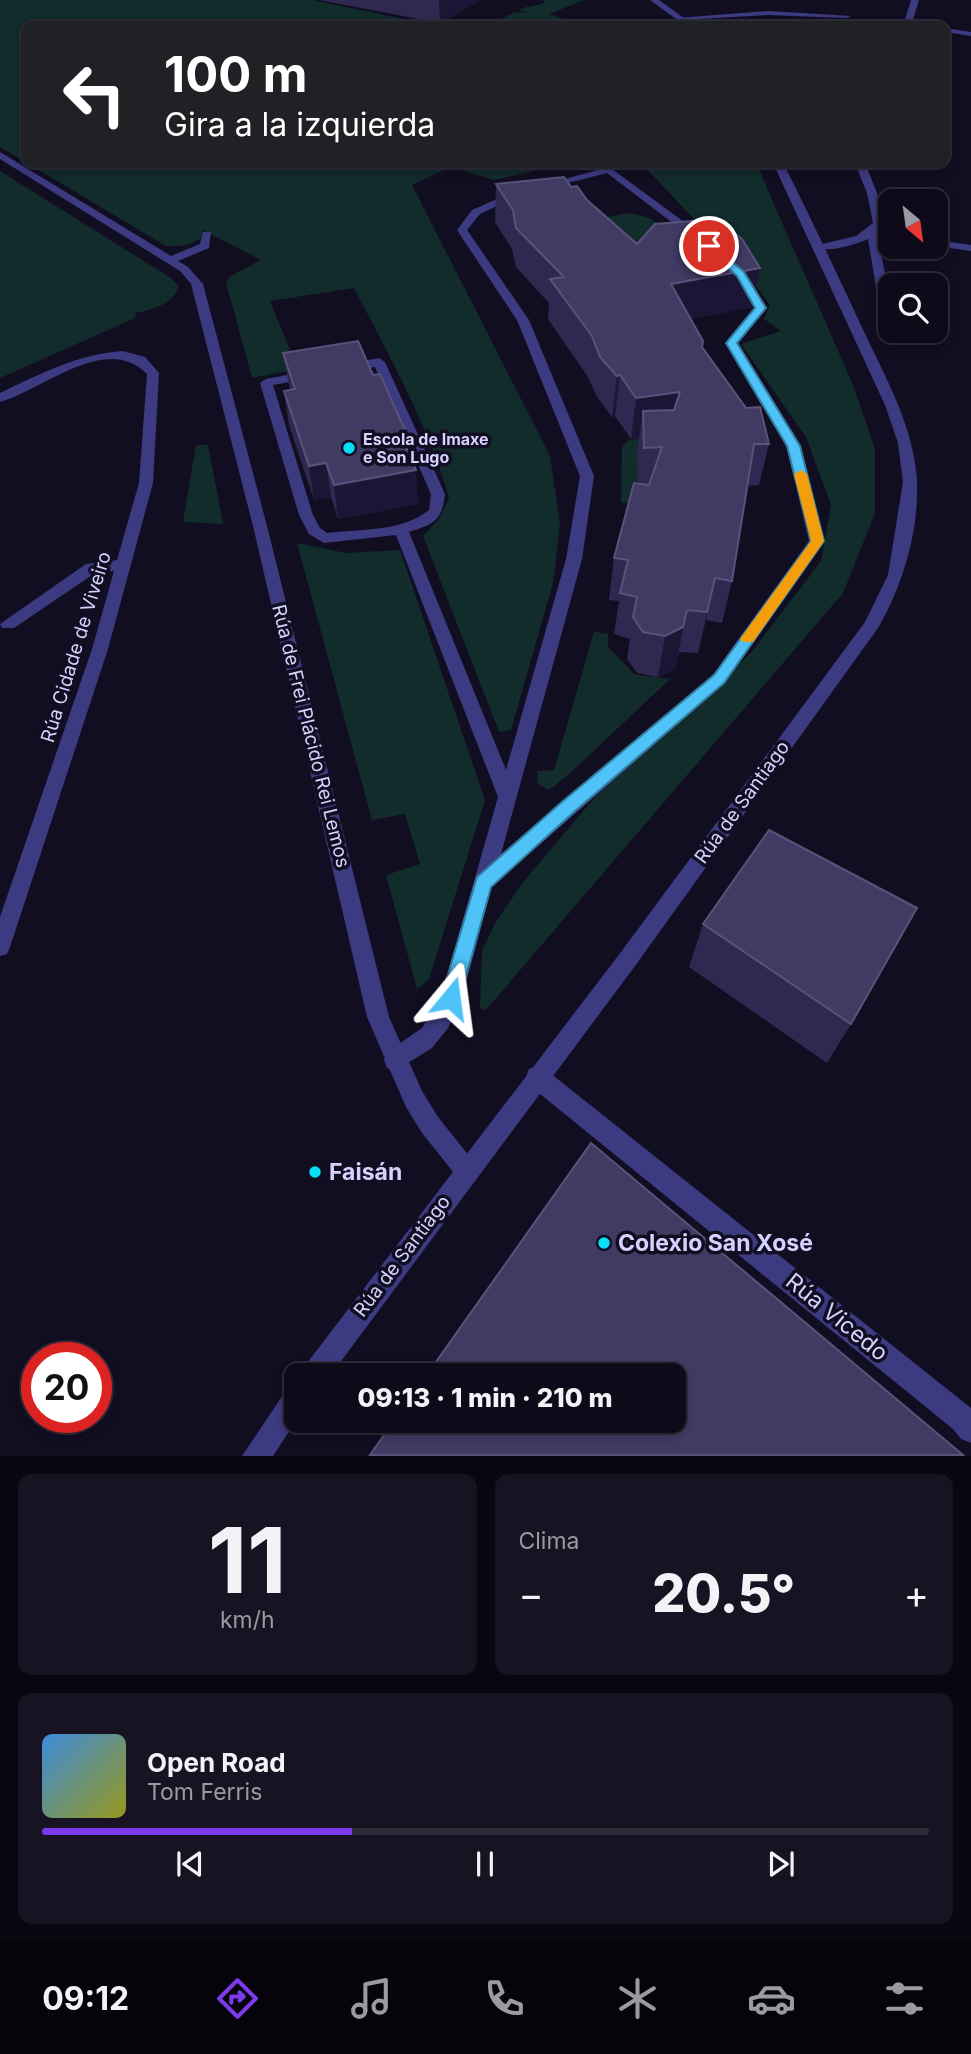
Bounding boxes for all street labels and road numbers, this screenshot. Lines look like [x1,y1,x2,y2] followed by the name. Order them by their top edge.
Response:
[36,549,116,745] street label: Rúa Cidade de Viveiro
[267,602,355,870] street label: Rúa de Frei Plácido Rei Lemos
[690,736,794,868] street label: Rúa de Santiago
[349,1191,455,1321] street label: Rúa de Santiago
[780,1267,894,1367] street label: Rúa Vicedo

